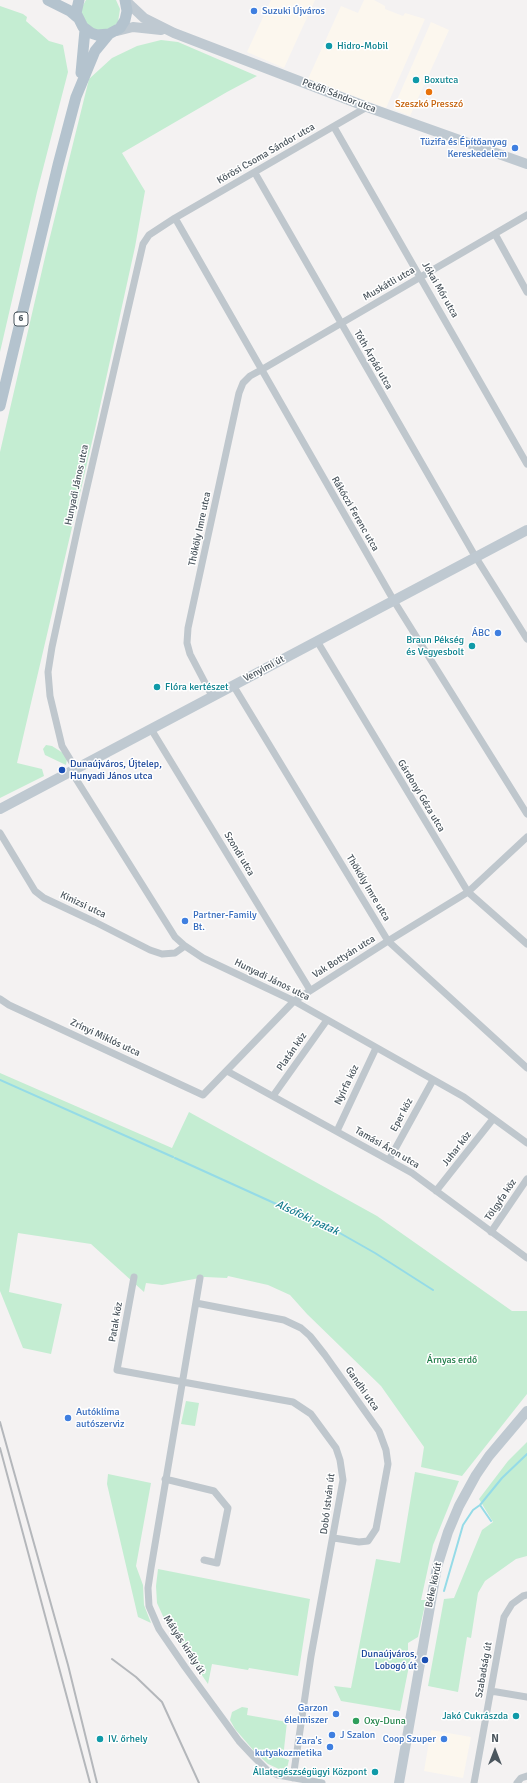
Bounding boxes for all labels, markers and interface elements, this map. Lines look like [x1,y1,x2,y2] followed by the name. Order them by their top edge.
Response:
[262,5,325,17] place label: Suzuki Újváros
[249,6,259,16] marker: Suzuki Újváros
[337,40,388,52] place label: Hidro-Mobil
[324,41,334,51] marker: Hidro-Mobil
[424,74,458,86] place label: Boxutca
[411,75,421,85] marker: Boxutca
[300,76,378,116] street label: Petőfi Sándor utca
[424,87,434,97] marker: Szeszkó Presszó
[395,98,463,110] place label: Szeszkó Presszó
[215,121,317,187] street label: Körösi Csoma Sándor utca
[420,136,507,160] place label: Tüzifa és Építőanyag Kereskedelem
[510,143,520,153] marker: Tüzifa és Építőanyag Kereskedelem
[419,260,461,320] street label: Jókai Mór utca
[361,264,417,304] street label: Muskátli utca
[14,312,28,326] road number: 6
[351,328,395,392] street label: Tóth Árpád utca
[63,443,91,527] street label: Hunyadi János utca
[329,474,381,554] street label: Rákóczi Ferenc utca
[186,491,214,567] street label: Thököly Imre utca
[472,627,490,639] place label: ÁBC
[493,628,503,638] marker: ÁBC
[406,634,464,658] place label: Braun Pékség és Vegyesbolt
[467,641,477,651] marker: Braun Pékség és Vegyesbolt
[241,653,287,685] street label: Venyimi út
[165,681,228,693] place label: Flóra kertészet
[152,682,162,692] marker: Flóra kertészet
[70,758,162,782] place label: Dunaújváros, Újtelep, Hunyadi János utca
[395,758,447,834] street label: Gárdonyi Géza utca
[57,765,67,775] marker: Dunaújváros, Újtelep, Hunyadi János utca
[221,830,257,878] street label: Szondi utca
[343,853,393,923] street label: Thököly Imre utca
[58,889,108,921] street label: Kinizsi utca
[193,909,257,932] place label: Partner-Family Bt.
[180,916,190,926] marker: Partner-Family Bt.
[310,933,378,981] street label: Vak Bottyán utca
[232,957,312,1003] street label: Hunyadi János utca
[68,1017,142,1059] street label: Zrínyi Miklós utca
[274,1030,310,1074] street label: Platán köz
[332,1063,362,1107] street label: Nyírfa köz
[388,1096,416,1134] street label: Eper köz
[353,1125,421,1171] street label: Tamási Áron utca
[440,1129,474,1169] street label: Juhar köz
[483,1177,519,1223] street label: Tölgyfa köz
[273,1198,341,1238] water label: Alsófoki-patak
[107,1301,125,1343] street label: Patak köz
[427,1354,477,1366] park label: Árnyas erdő
[342,1365,382,1413] street label: Gandhi utca
[76,1406,124,1430] place label: Autóklíma autószerviz
[63,1413,73,1423] marker: Autóklíma autószerviz
[318,1473,338,1535] street label: Dobó István út
[423,1561,445,1609] street label: Béke körút
[161,1613,207,1677] street label: Mátyás király út
[473,1641,495,1699] street label: Szabadság út
[361,1648,417,1672] place label: Dunaújváros, Lobogó út
[420,1655,430,1665] marker: Dunaújváros, Lobogó út
[284,1702,328,1726] place label: Garzon élelmiszer
[331,1709,341,1719] marker: Garzon élelmiszer
[442,1710,508,1722] place label: Jakó Cukrászda
[511,1711,521,1721] marker: Jakó Cukrászda
[364,1715,406,1727] place label: Oxy-Duna
[351,1716,361,1726] marker: Oxy-Duna
[340,1729,375,1741] place label: J Szalon
[327,1730,337,1740] marker: J Szalon
[475,1731,515,1771] north arrow
[491,1732,499,1745] text: N
[108,1733,147,1745] place label: IV. őrhely
[383,1733,436,1745] place label: Coop Szuper
[95,1734,105,1744] marker: IV. őrhely
[439,1734,449,1744] marker: Coop Szuper
[255,1735,322,1758] place label: Zara's kutyakozmetika
[325,1742,335,1752] marker: Zara's kutyakozmetika
[253,1766,367,1778] place label: Állategészségügyi Központ
[370,1767,380,1777] marker: Állategészségügyi Központ

